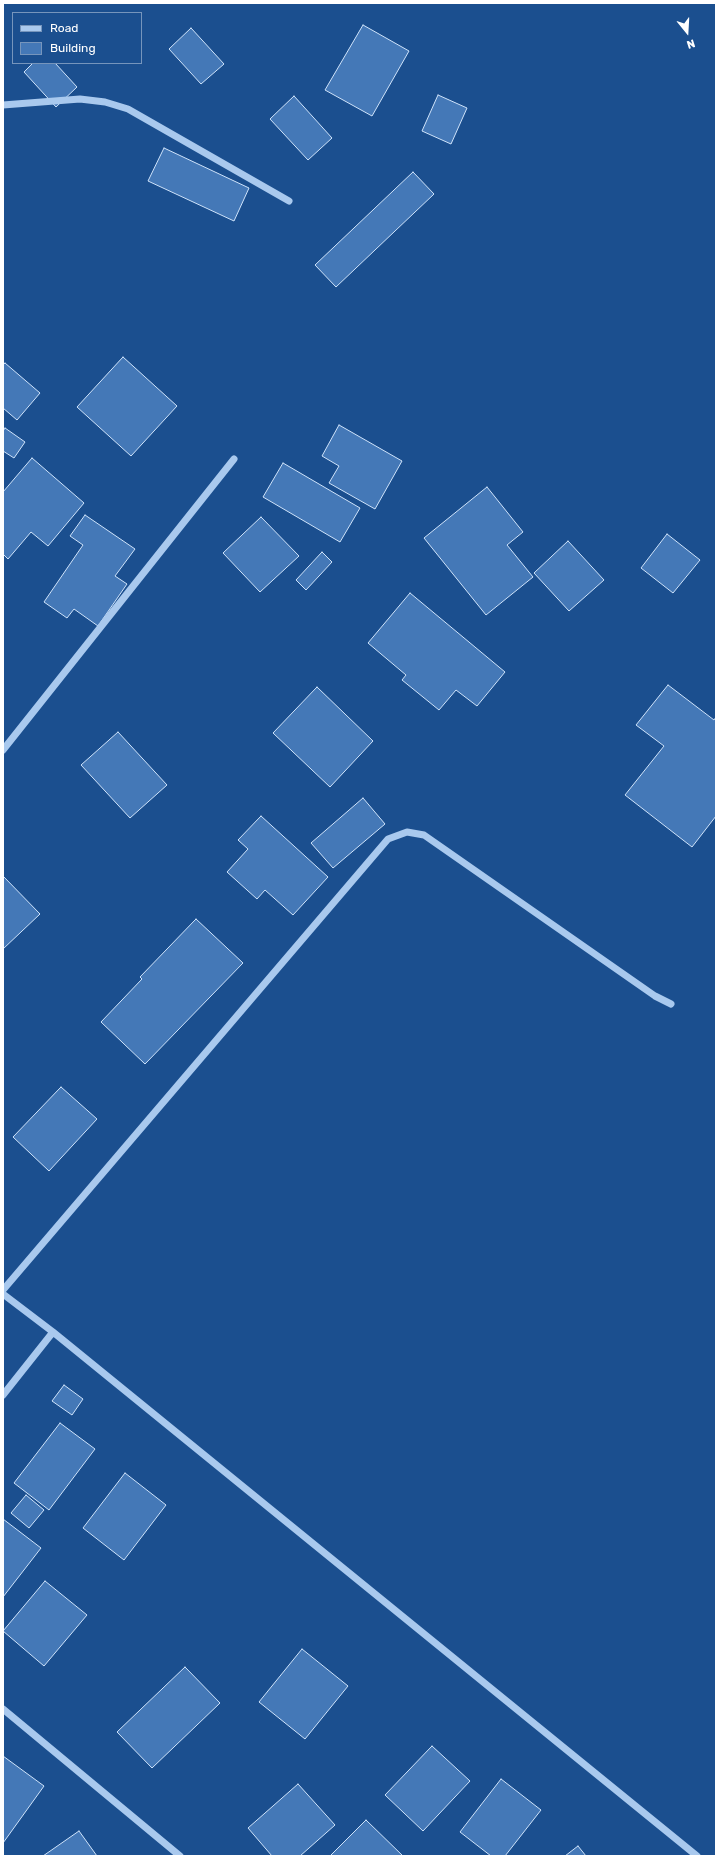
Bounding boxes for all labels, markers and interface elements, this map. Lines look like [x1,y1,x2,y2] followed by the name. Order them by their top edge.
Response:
[12,12,142,64] legend
[667,12,707,52] north arrow
[50,21,78,35] text: Road
[685,36,697,51] text: N
[50,41,96,55] text: Building

